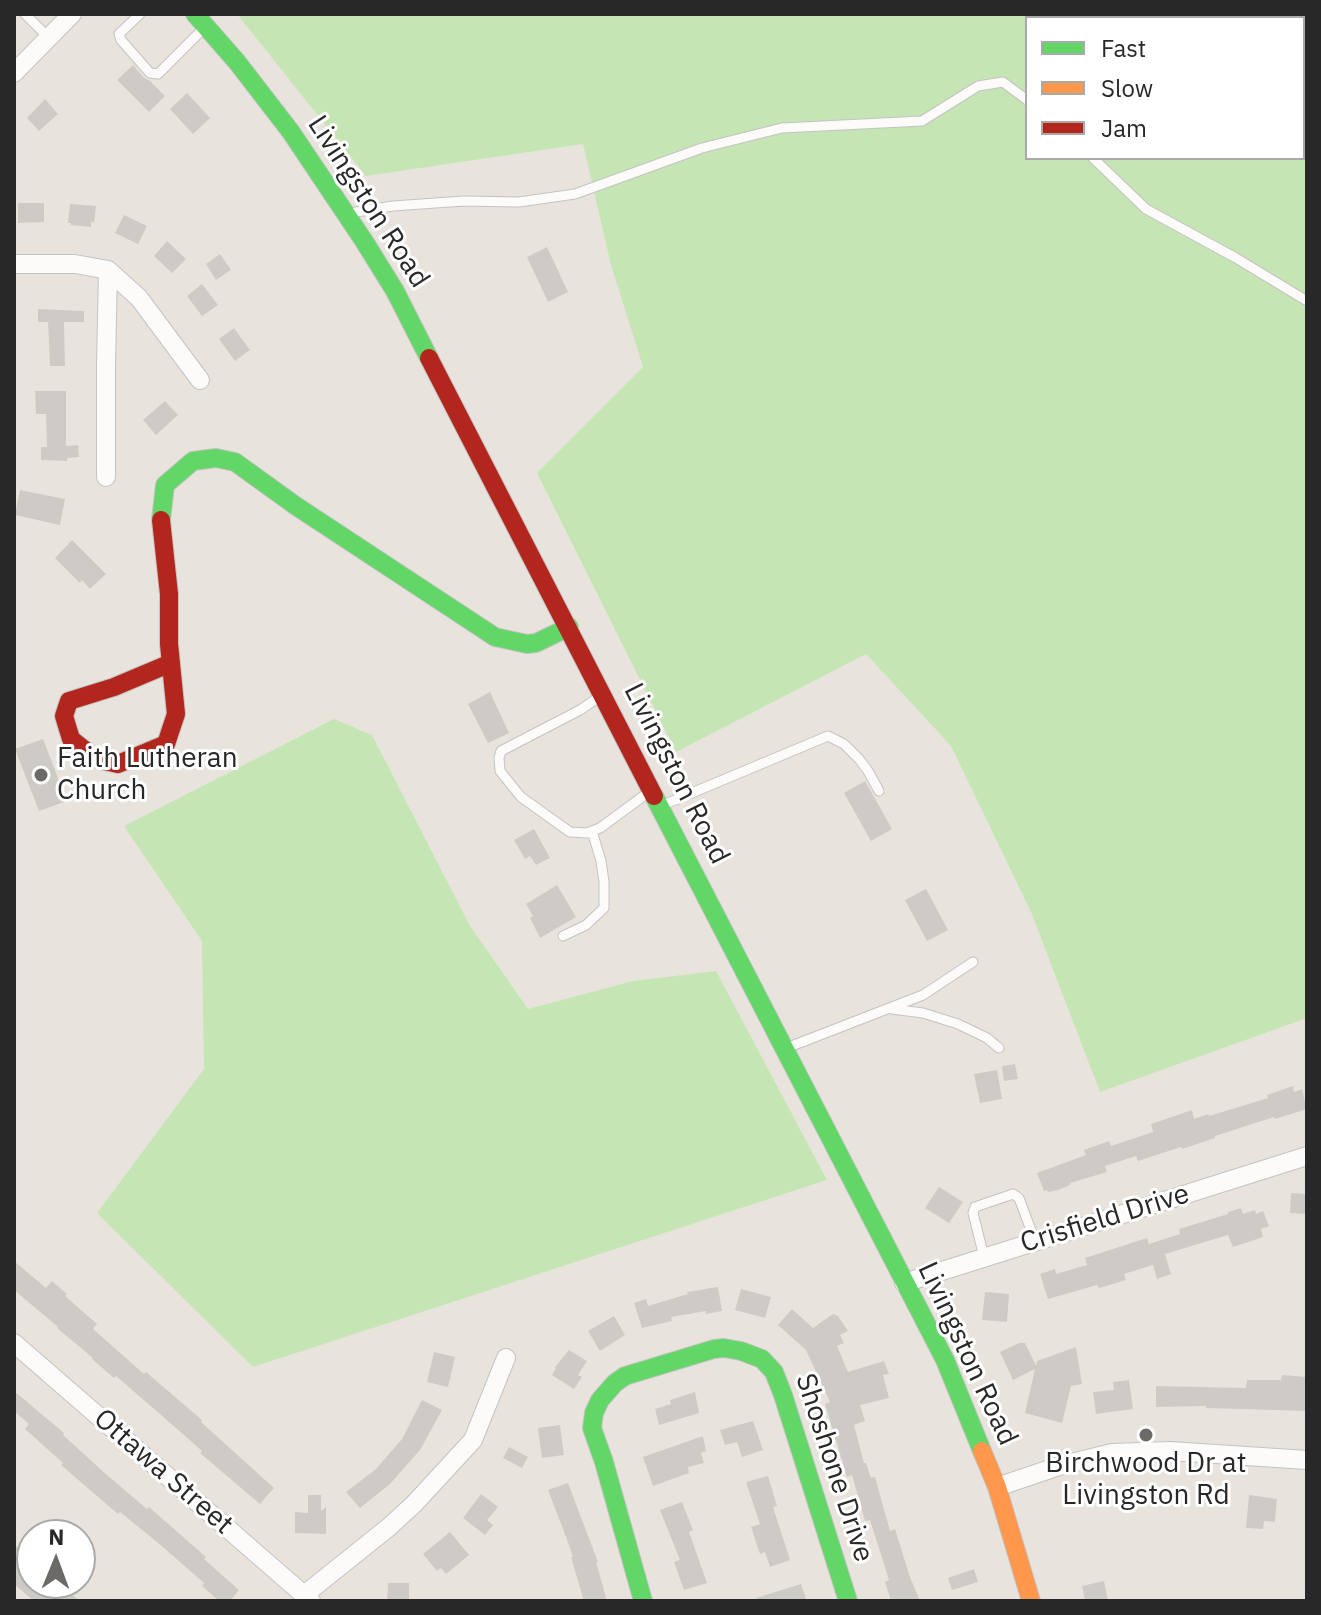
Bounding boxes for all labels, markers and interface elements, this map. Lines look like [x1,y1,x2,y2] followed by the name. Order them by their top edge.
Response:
[1025,16,1305,160] legend
[1101,32,1146,64] text: Fast
[1101,72,1153,104] text: Slow
[300,110,436,294] street label: Livingston Road
[1101,112,1147,144] text: Jam
[616,678,736,870] street label: Livingston Road
[57,742,238,808] place label: Faith Lutheran Church
[32,766,50,784] marker: Faith Lutheran Church
[1016,1177,1194,1261] street label: Crisfield Drive
[910,1257,1024,1451] street label: Livingston Road
[788,1370,880,1566] street label: Shoshone Drive
[86,1402,240,1542] street label: Ottawa Street
[1137,1426,1155,1444] marker: Birchwood Dr at Livingston Rd
[1045,1447,1247,1513] place label: Birchwood Dr at Livingston Rd
[16,1519,96,1599] north arrow
[48,1522,65,1551] text: N

